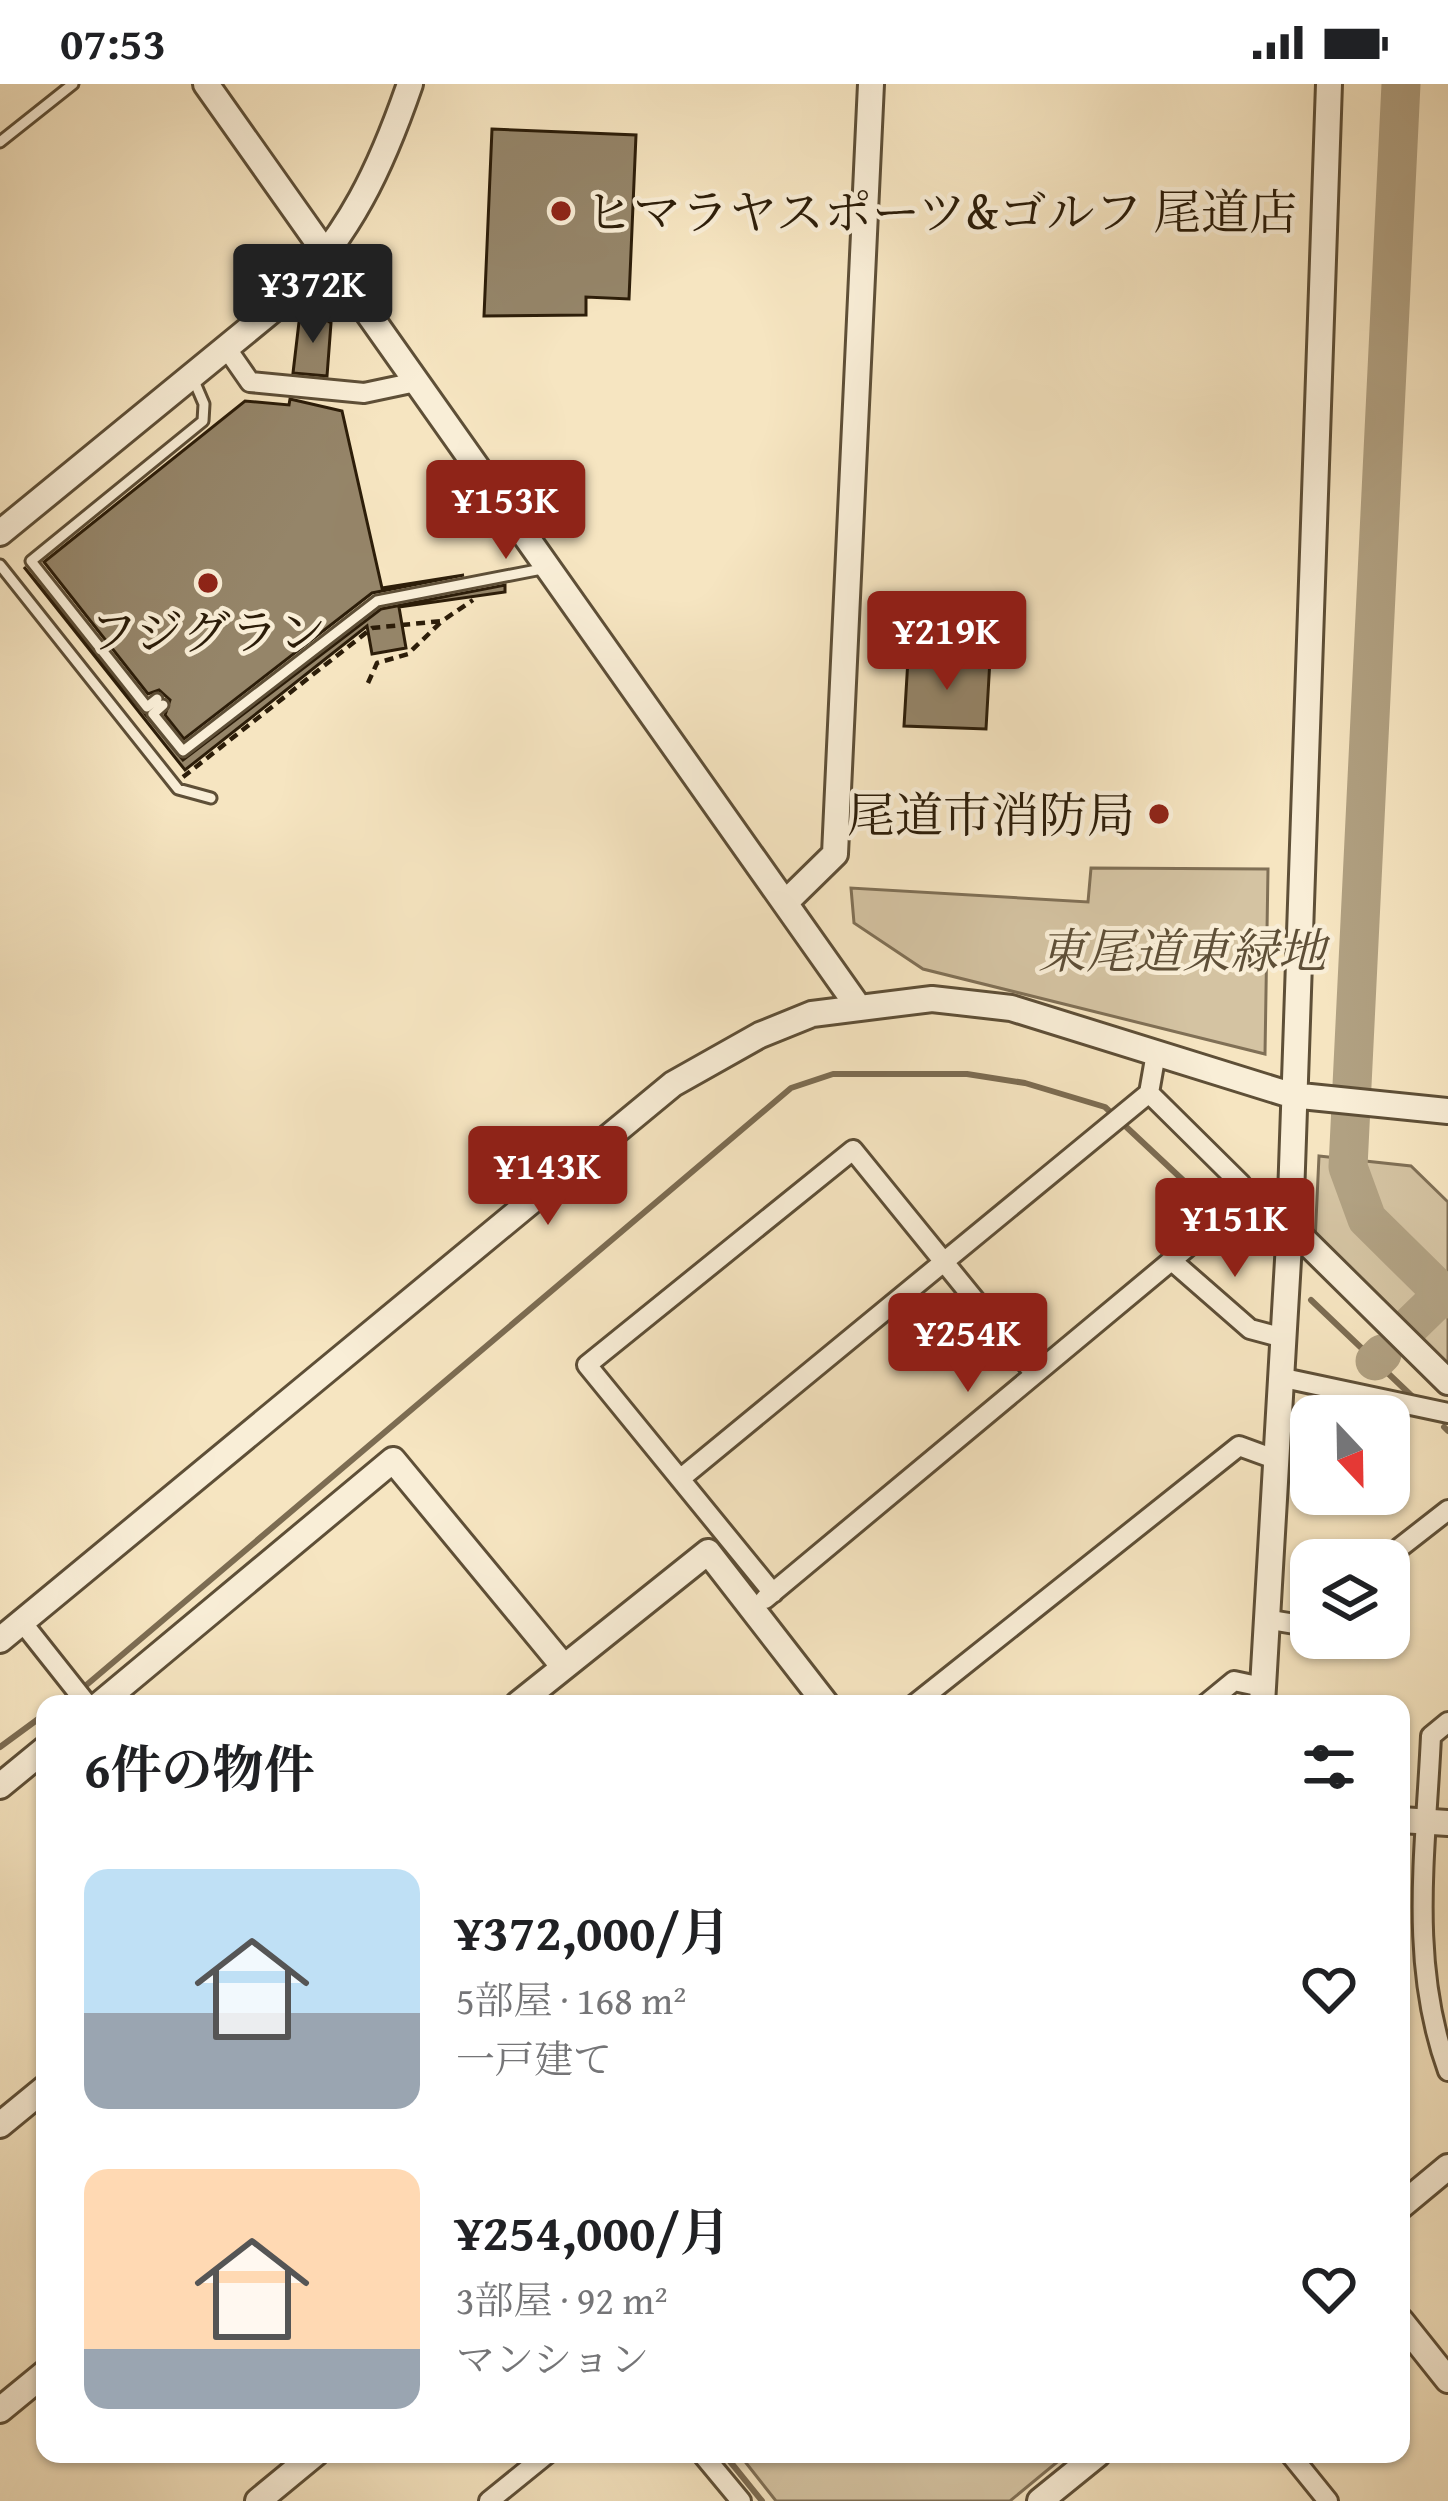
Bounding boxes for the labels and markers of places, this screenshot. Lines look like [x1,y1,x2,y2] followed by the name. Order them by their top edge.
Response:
[585,176,1297,247] place label: ヒマラヤスポーツ&ゴルフ 尾道店
[548,198,574,224] marker: ヒマラヤスポーツ&ゴルフ 尾道店
[229,244,397,346] pin: ¥372K
[422,460,590,562] pin: ¥153K
[195,570,221,596] marker: フジグラン
[863,591,1031,693] pin: ¥219K
[89,596,327,667] place label: フジグラン
[847,779,1135,850] place label: 尾道市消防局
[1146,801,1172,827] marker: 尾道市消防局
[464,1126,632,1228] pin: ¥143K
[1151,1178,1319,1280] pin: ¥151K
[884,1293,1052,1395] pin: ¥254K

